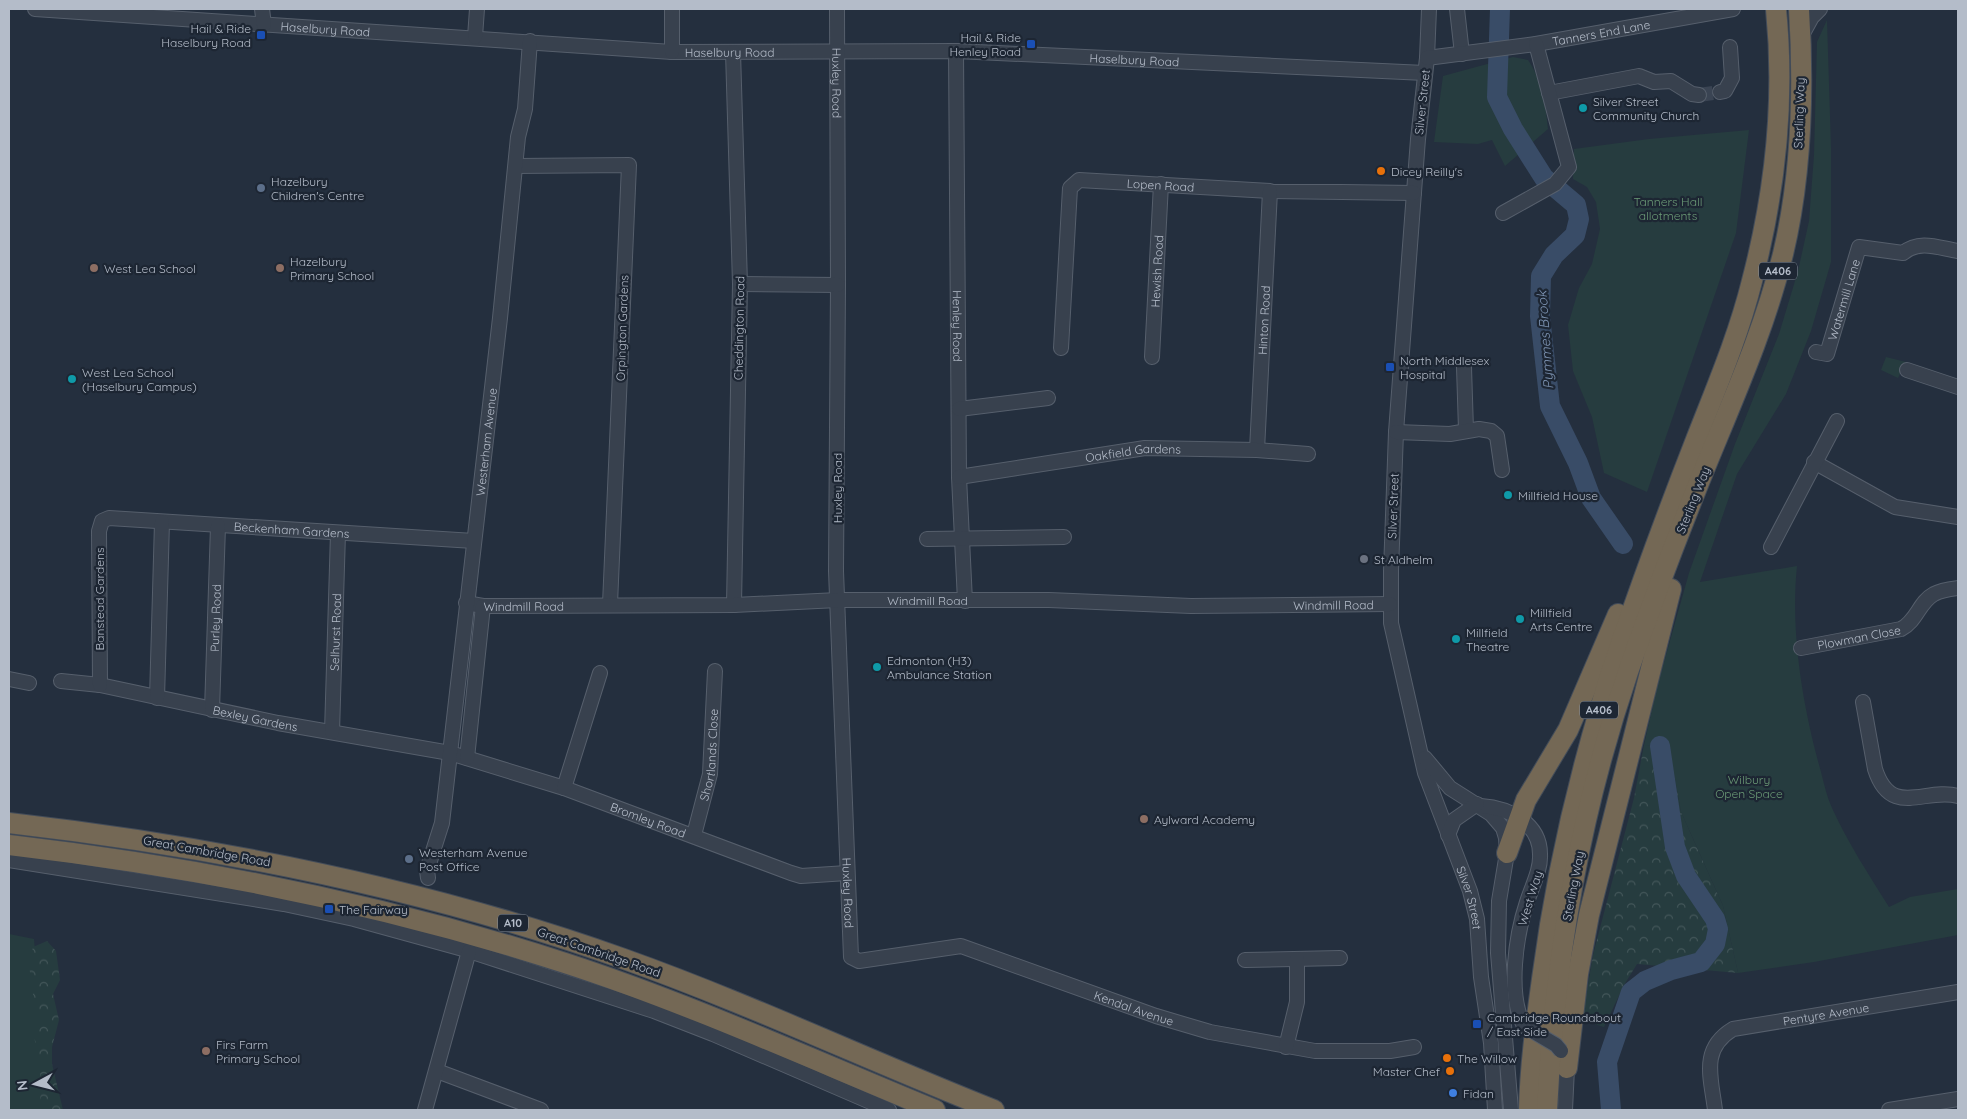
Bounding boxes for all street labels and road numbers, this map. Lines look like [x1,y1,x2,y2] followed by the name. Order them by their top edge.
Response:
[1551,16,1651,49] street label: Tanners End Lane
[280,18,371,39] street label: Haselbury Road
[685,44,774,59] street label: Haselbury Road
[830,48,845,118] street label: Huxley Road
[1089,50,1180,69] street label: Haselbury Road
[1411,69,1433,135] street label: Silver Street
[1790,77,1808,149] street label: Sterling Way
[1126,175,1195,194] street label: Lopen Road
[1147,234,1166,308] street label: Hewish Road
[1824,257,1863,342] street label: Watermill Lane
[1759,262,1797,280] road number: A406
[613,274,631,381] street label: Orpington Gardens
[731,276,747,380] street label: Cheddington Road
[1254,285,1273,355] street label: Hinton Road
[950,290,966,362] street label: Henley Road
[472,387,499,497] street label: Westerham Avenue
[1084,440,1182,465] street label: Oakfield Gardens
[830,453,845,523] street label: Huxley Road
[1673,464,1713,536] street label: Sterling Way
[1384,473,1402,539] street label: Silver Street
[233,518,350,541] street label: Beckenham Gardens
[92,547,107,651] street label: Banstead Gardens
[206,584,224,652] street label: Purley Road
[326,593,344,671] street label: Selhurst Road
[887,593,968,608] street label: Windmill Road
[1293,597,1374,612] street label: Windmill Road
[483,598,564,613] street label: Windmill Road
[1816,622,1902,652] street label: Plowman Close
[211,702,299,734] street label: Bexley Gardens
[1580,702,1618,718] road number: A406
[696,708,721,803] street label: Shortlands Close
[608,799,688,841] street label: Bromley Road
[142,832,272,870] street label: Great Cambridge Road
[1559,850,1587,922] street label: Sterling Way
[840,857,857,928] street label: Huxley Road
[1454,864,1485,930] street label: Silver Street
[1515,869,1545,927] street label: West Way
[498,914,528,931] road number: A10
[536,924,662,980] street label: Great Cambridge Road
[1092,987,1176,1028] street label: Kendal Avenue
[1782,999,1870,1028] street label: Pentyre Avenue

